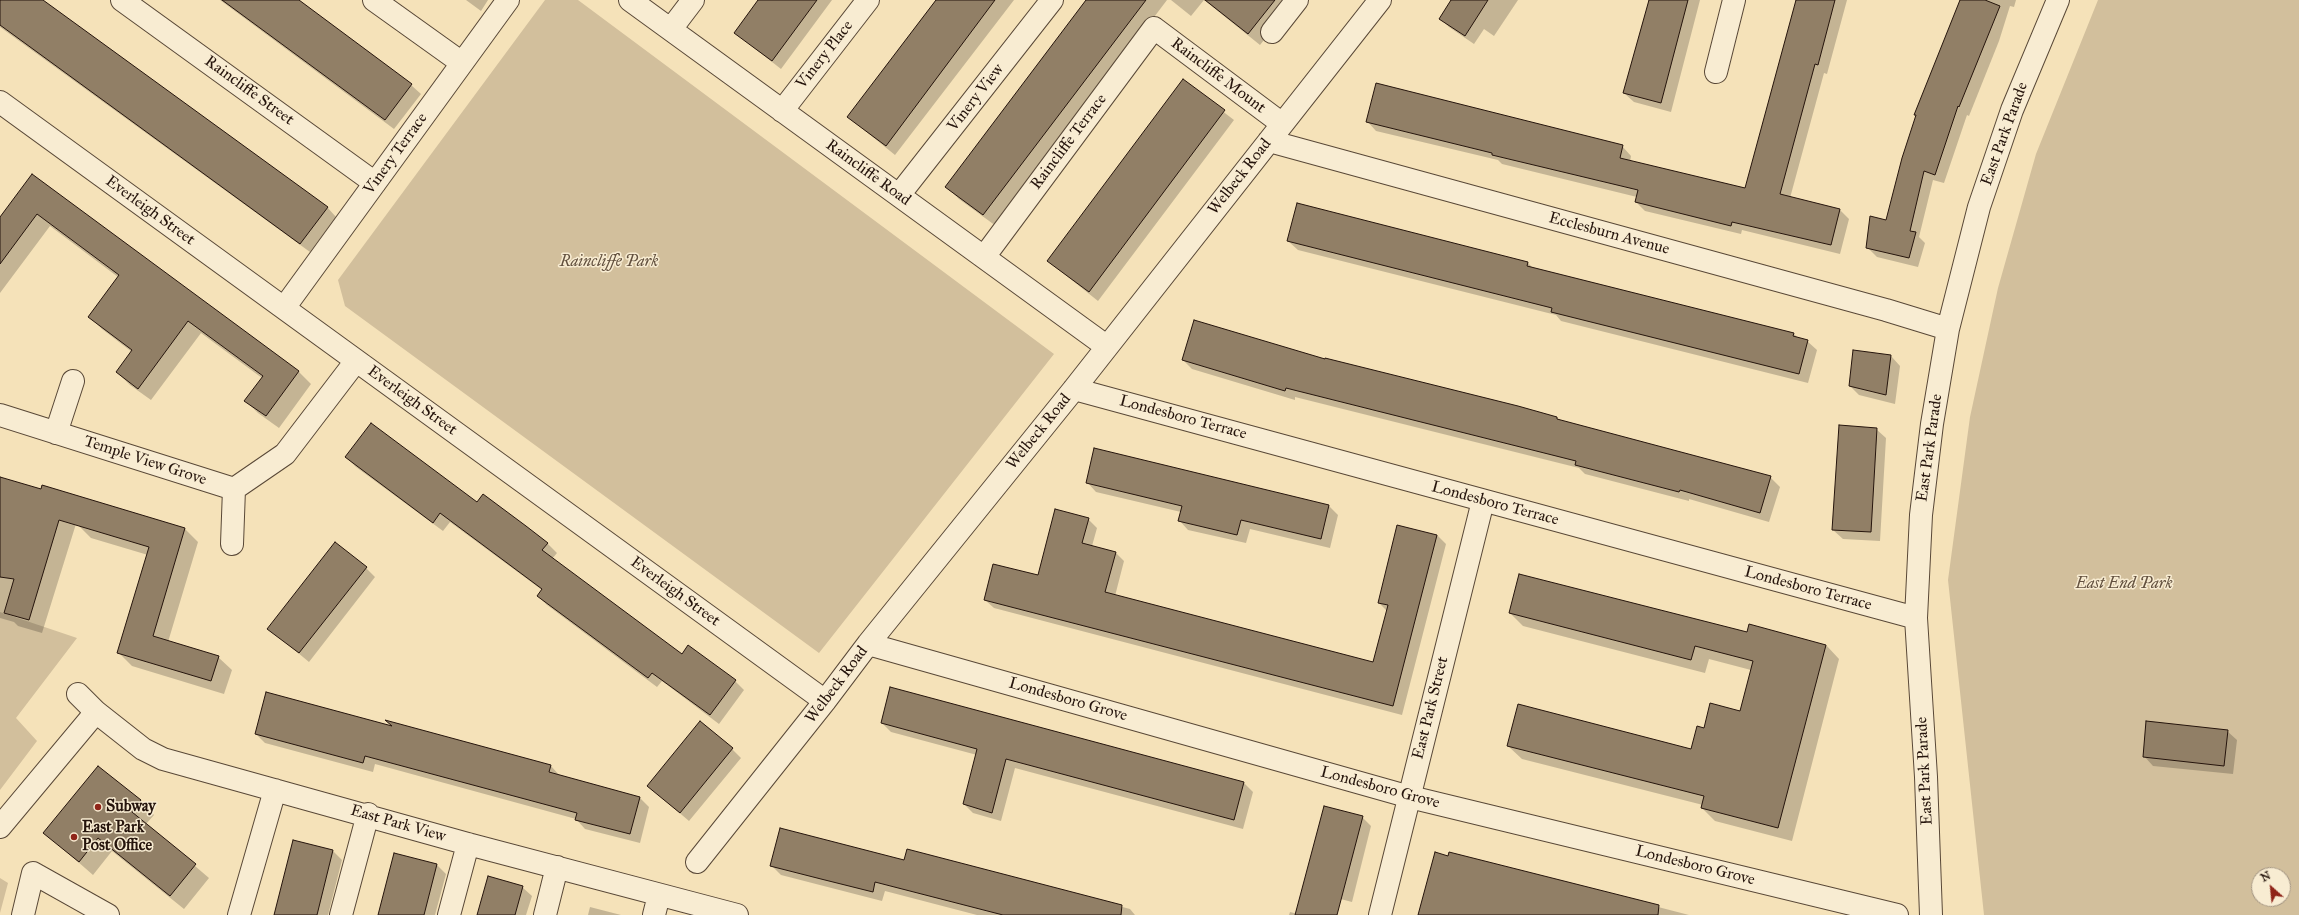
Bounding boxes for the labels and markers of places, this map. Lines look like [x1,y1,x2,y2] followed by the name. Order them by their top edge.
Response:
[106,797,156,817] place label: Subway
[93,802,103,812] marker: Subway
[82,818,152,856] place label: East Park Post Office
[69,832,79,842] marker: East Park Post Office

